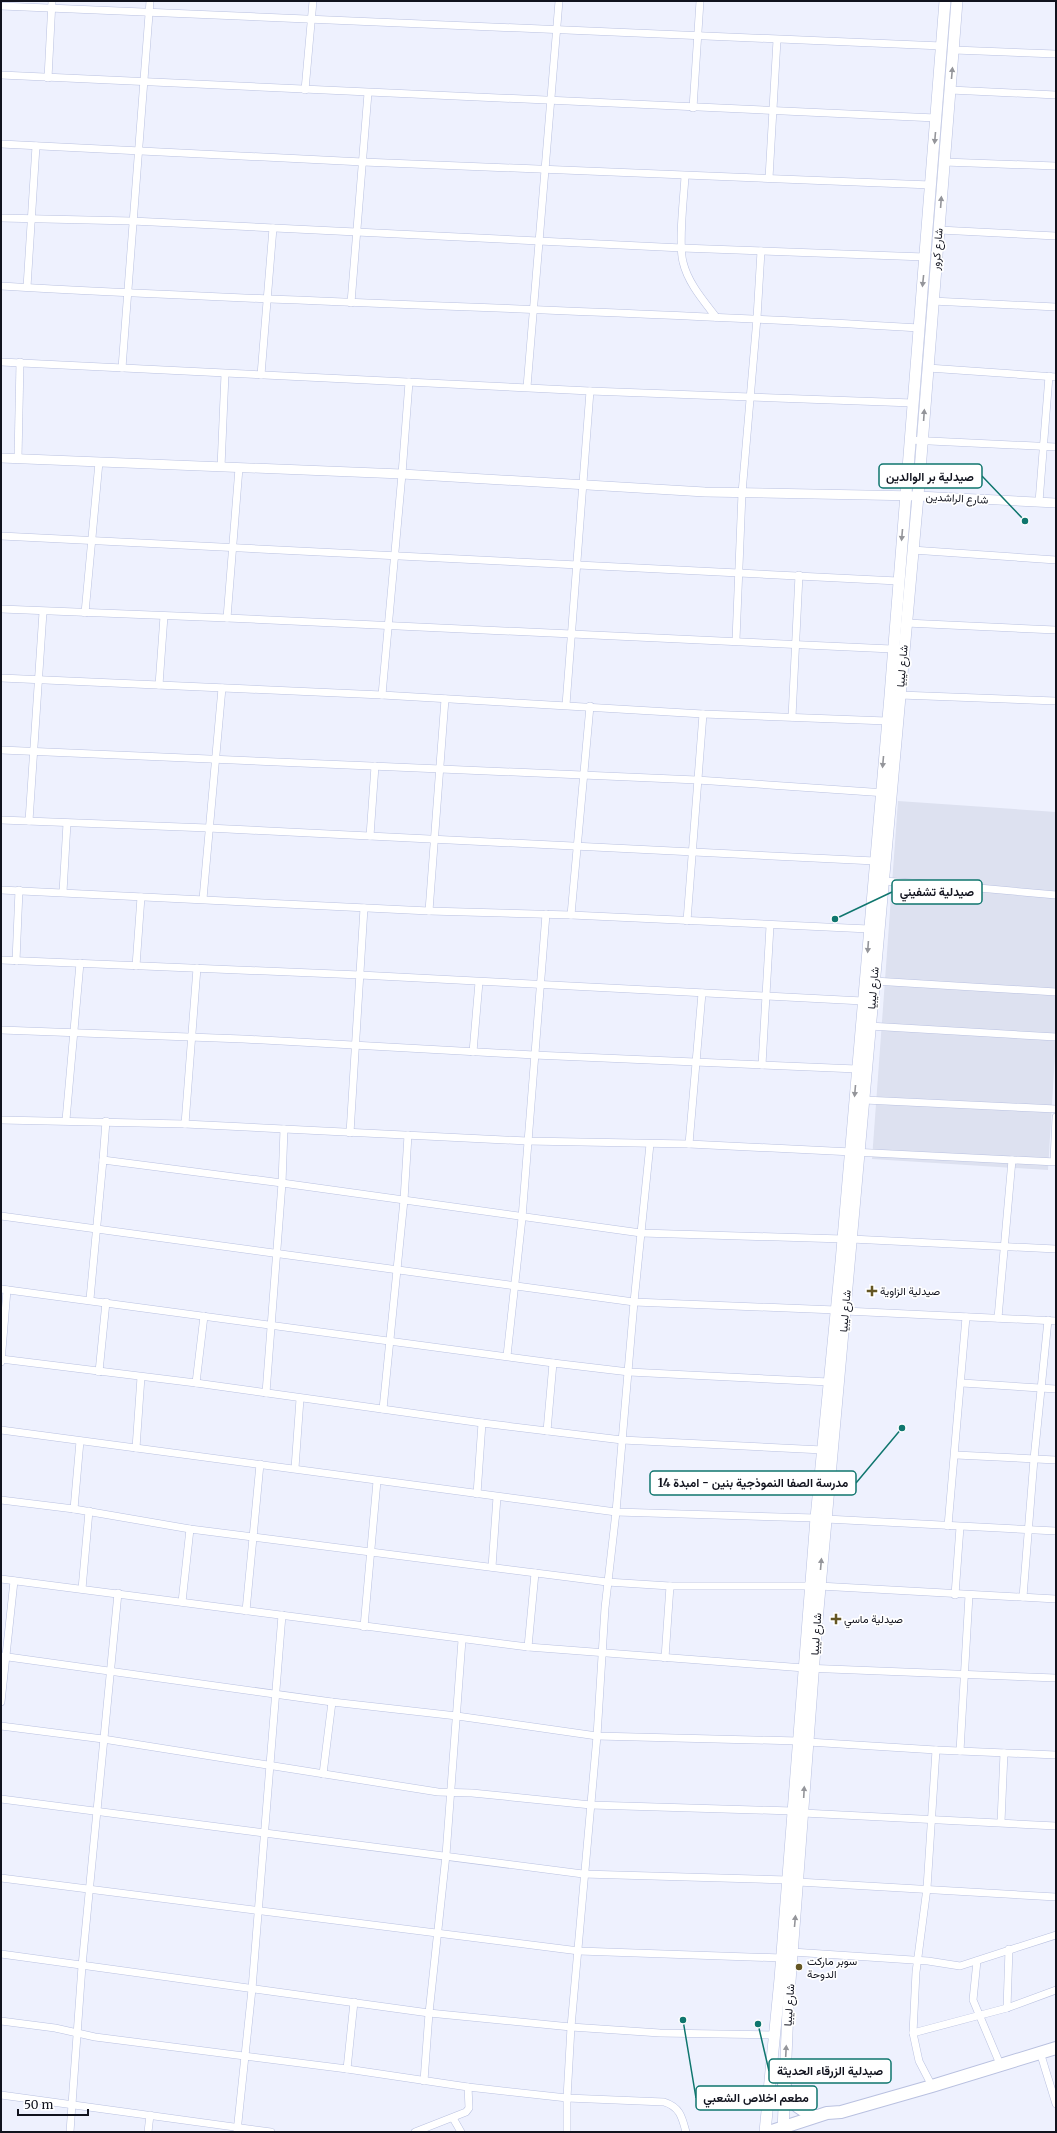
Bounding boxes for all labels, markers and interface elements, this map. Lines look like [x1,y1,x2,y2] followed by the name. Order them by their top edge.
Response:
[948,67,955,79] one-way arrow
[931,132,938,144] one-way arrow
[938,196,945,208] one-way arrow
[928,227,947,272] street label: شارع كرور
[919,275,926,287] one-way arrow
[921,409,928,421] one-way arrow
[879,464,982,488] callout: صيدلية بر الوالدين
[886,469,974,485] text: صيدلية بر الوالدين
[925,489,989,508] street label: شارع الراشدين
[898,529,905,541] one-way arrow
[893,644,912,688] street label: شارع ليبيا
[880,756,887,768] one-way arrow
[892,880,982,904] callout: صيدلية تشفيني
[900,884,974,902] text: صيدلية تشفيني
[864,941,871,953] one-way arrow
[864,966,883,1010] street label: شارع ليبيا
[852,1085,859,1097] one-way arrow
[880,1284,940,1298] place label: صيدلية الزاوية
[867,1286,877,1296] marker: صيدلية الزاوية
[836,1289,855,1333] street label: شارع ليبيا
[650,1471,856,1495] callout: مدرسة الصفا النموذجية بنين - امبدة 14
[658,1475,849,1491] text: مدرسة الصفا النموذجية بنين - امبدة 14
[818,1558,825,1570] one-way arrow
[808,1612,825,1656] street label: شارع ليبيا
[844,1612,903,1629] place label: صيدلية ماسي
[831,1614,841,1624] marker: صيدلية ماسي
[800,1786,807,1798] one-way arrow
[791,1915,798,1927] one-way arrow
[807,1954,858,1981] place label: سوبر ماركت الدوحة
[794,1962,804,1972] marker: سوبر ماركت الدوحة
[781,1983,798,2027] street label: شارع ليبيا
[783,2044,789,2057] one-way arrow
[769,2059,891,2083] callout: صيدلية الزرقاء الحديثة
[777,2063,883,2079] text: صيدلية الزرقاء الحديثة
[696,2086,817,2110] callout: مطعم اخلاص الشعبي
[703,2090,809,2108] text: مطعم اخلاص الشعبي
[18,2091,88,2117] scale bar
[24,2097,53,2112] text: 50 m

